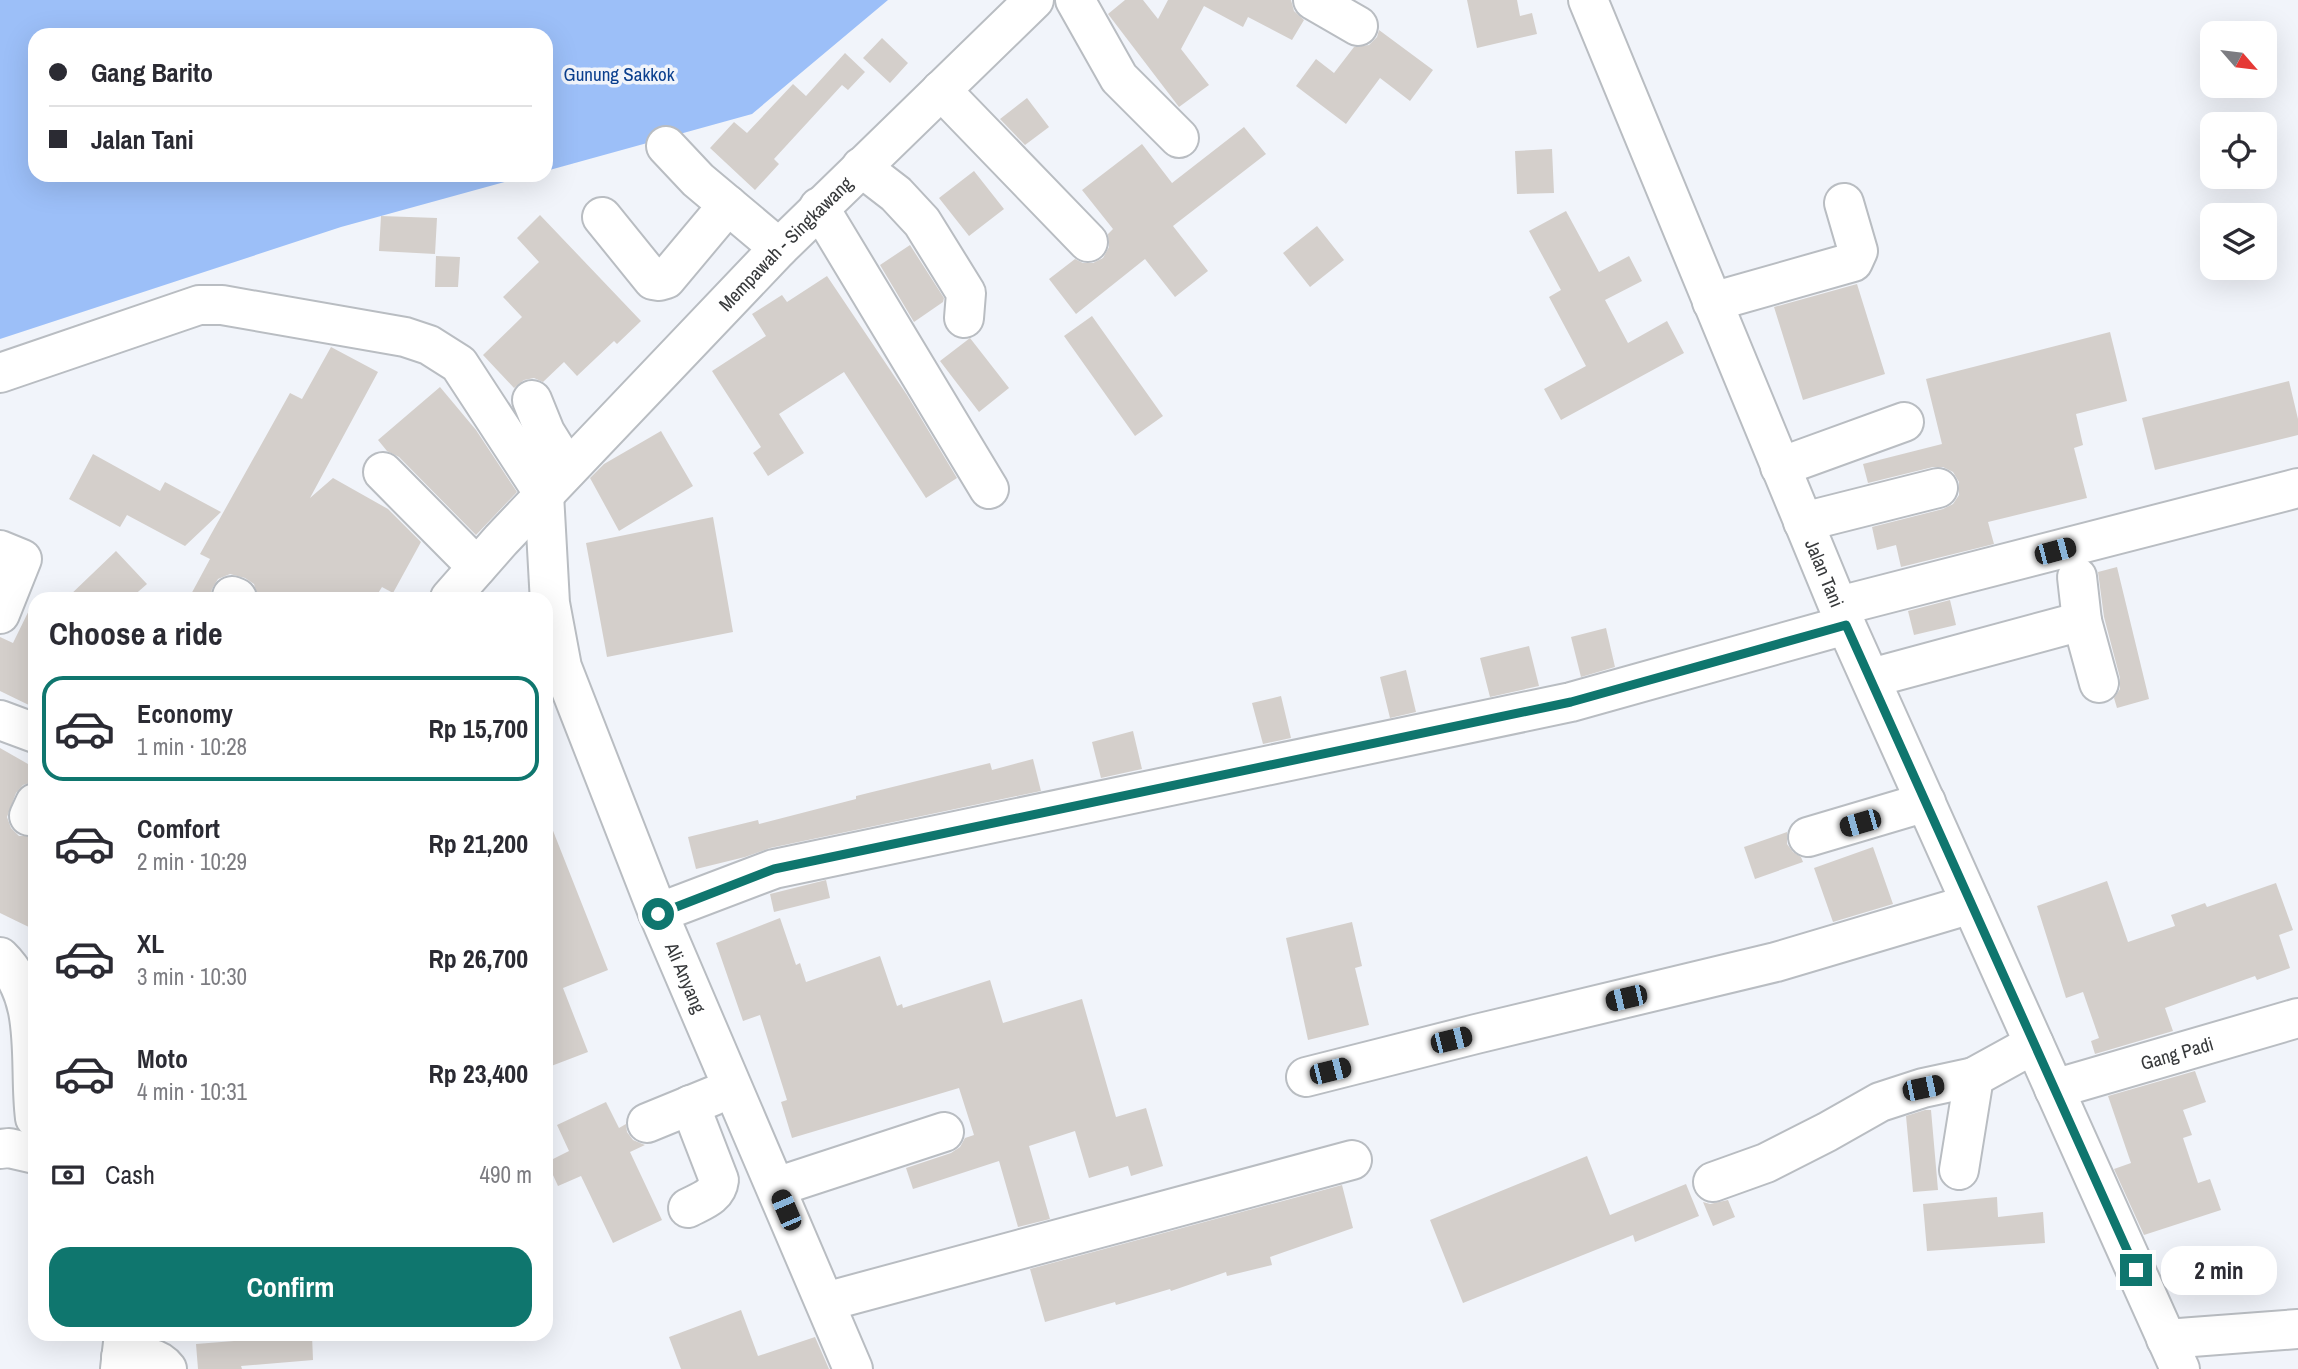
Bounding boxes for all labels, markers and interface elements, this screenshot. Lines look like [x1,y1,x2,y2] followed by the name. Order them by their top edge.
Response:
[2200,21,2277,98] north arrow
[2200,21,2277,280] map controls
[91,55,213,90] text: Gang Barito
[564,61,675,87] park label: Gunung Sakkok
[2200,112,2277,189] button: locate
[91,122,194,157] text: Jalan Tani
[713,170,858,317] street label: Mempawah - Singkawang
[2200,203,2277,280] button: layers
[1799,535,1850,611] street label: Jalan Tani
[2032,535,2079,567] car
[49,612,223,655] text: Choose a ride
[137,696,233,731] text: Economy
[53,697,116,760] icon: car
[428,711,528,746] text: Rp 15,700
[137,731,247,762] text: 1 min · 10:28
[1837,807,1884,839] car
[137,811,220,846] text: Comfort
[53,812,116,875] icon: car
[428,826,528,861] text: Rp 21,200
[137,846,247,877] text: 2 min · 10:29
[642,898,674,930] route start
[137,926,164,961] text: XL
[53,927,116,990] icon: car
[659,937,712,1017] street label: Ali Anyang
[428,941,528,976] text: Rp 26,700
[137,961,247,992] text: 3 min · 10:30
[1604,983,1649,1013] car
[1429,1025,1474,1055] car
[2137,1030,2216,1076] street label: Gang Padi
[137,1041,188,1076] text: Moto
[53,1042,116,1105] icon: car
[428,1056,528,1091] text: Rp 23,400
[1308,1056,1353,1086] car
[1901,1073,1946,1103] car
[137,1076,247,1107] text: 4 min · 10:31
[49,1156,87,1194] icon: cash
[105,1157,155,1192] text: Cash
[480,1159,532,1190] text: 490 m
[769,1187,804,1233] car
[2160,1246,2276,1294] callout: 2 min
[49,1247,532,1327] button: Confirm
[2120,1254,2152,1286] route end
[2194,1255,2244,1286] text: 2 min

